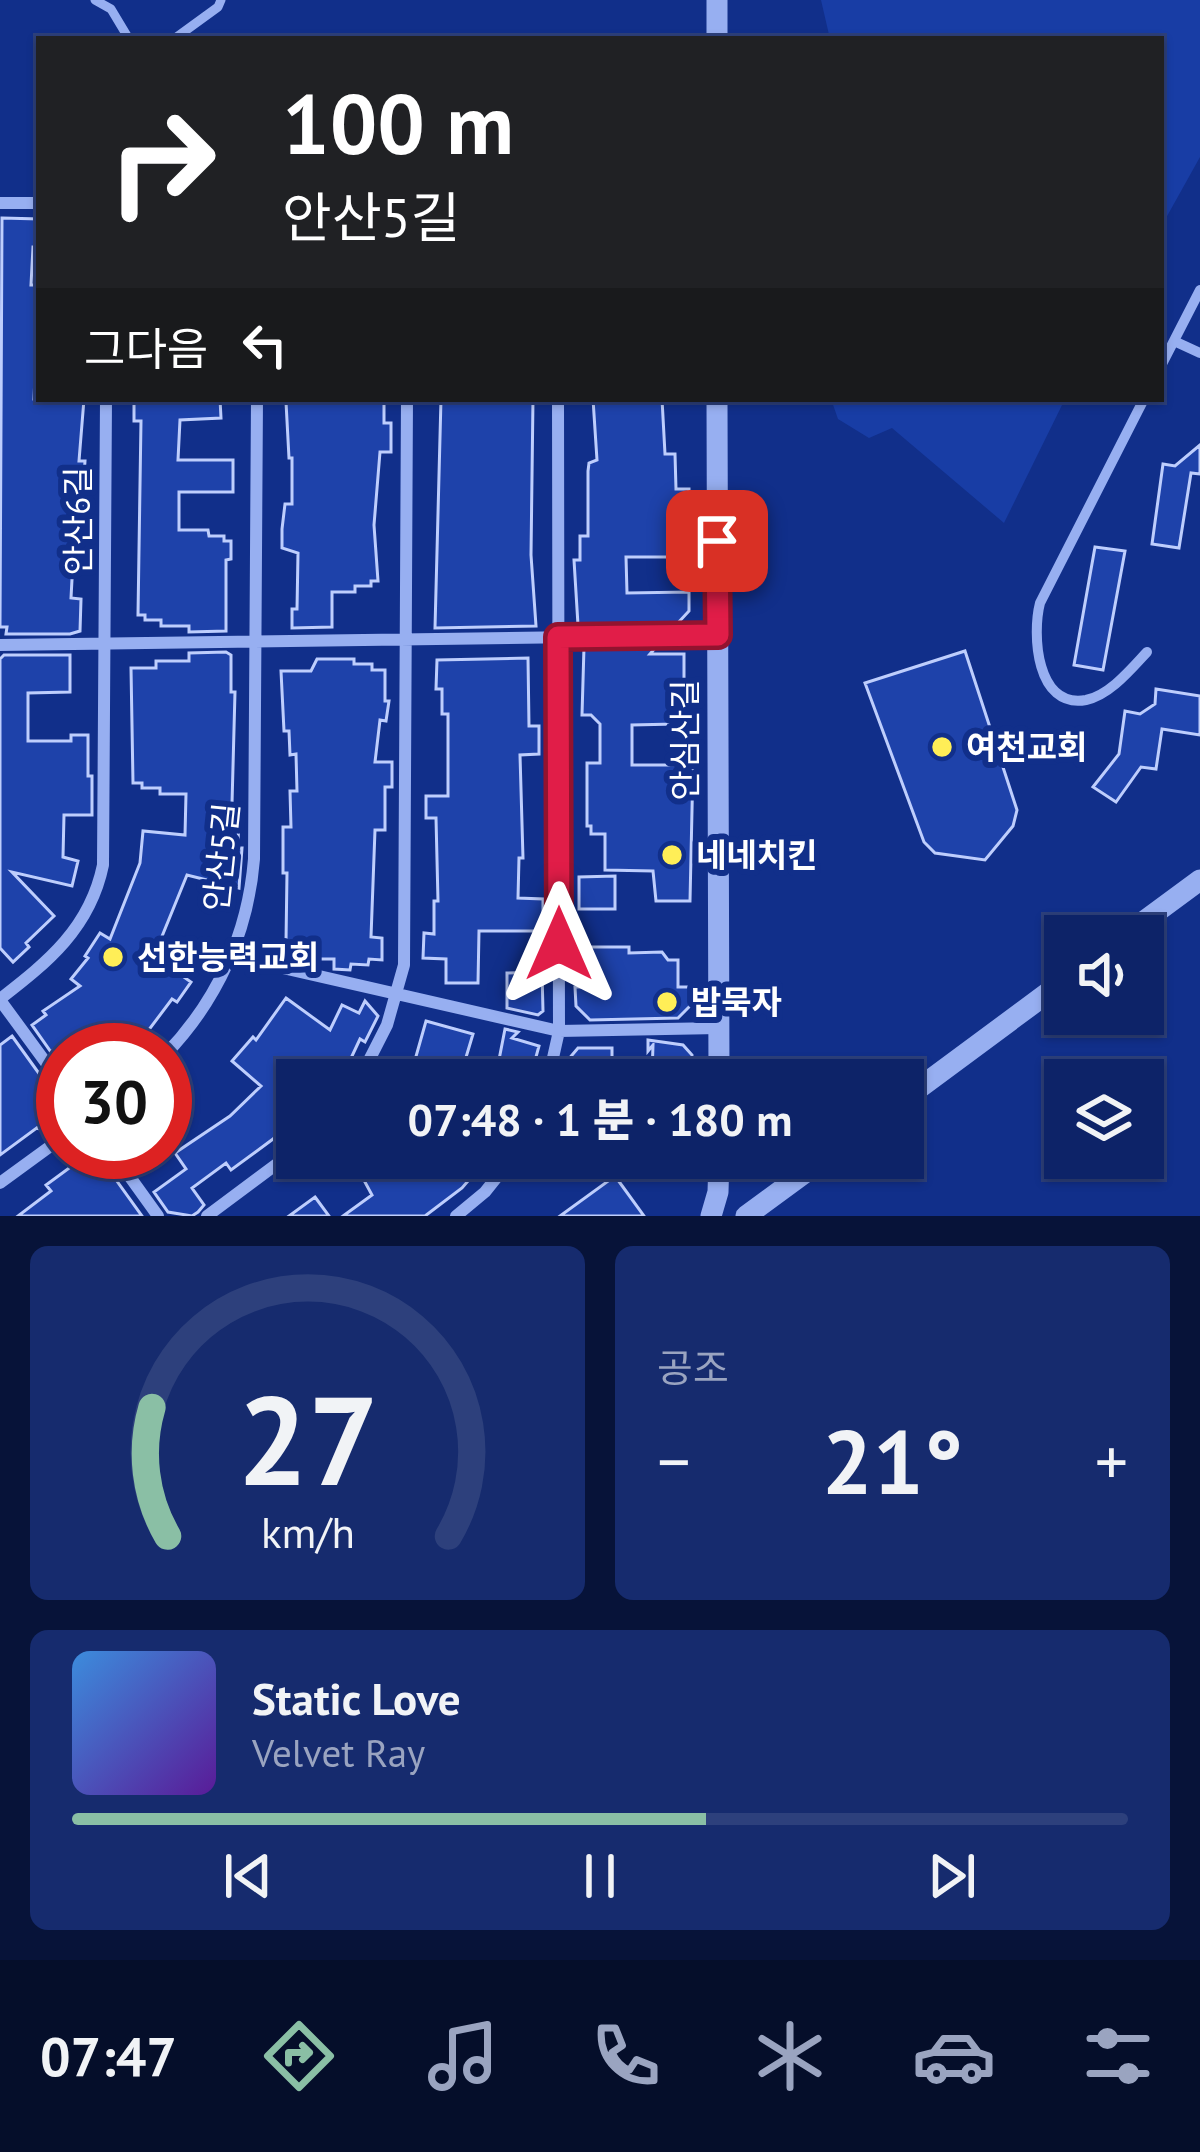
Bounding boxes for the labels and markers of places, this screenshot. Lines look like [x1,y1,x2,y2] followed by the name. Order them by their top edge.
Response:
[666,490,768,592] pin
[966,725,1087,768] place label: 여천교회
[929,734,955,760] marker: 여천교회
[696,833,817,876] place label: 네네치킨
[659,842,685,868] marker: 네네치킨
[137,935,319,978] place label: 선한능력교회
[100,944,126,970] marker: 선한능력교회
[691,980,782,1023] place label: 밥묵자
[654,989,680,1015] marker: 밥묵자

